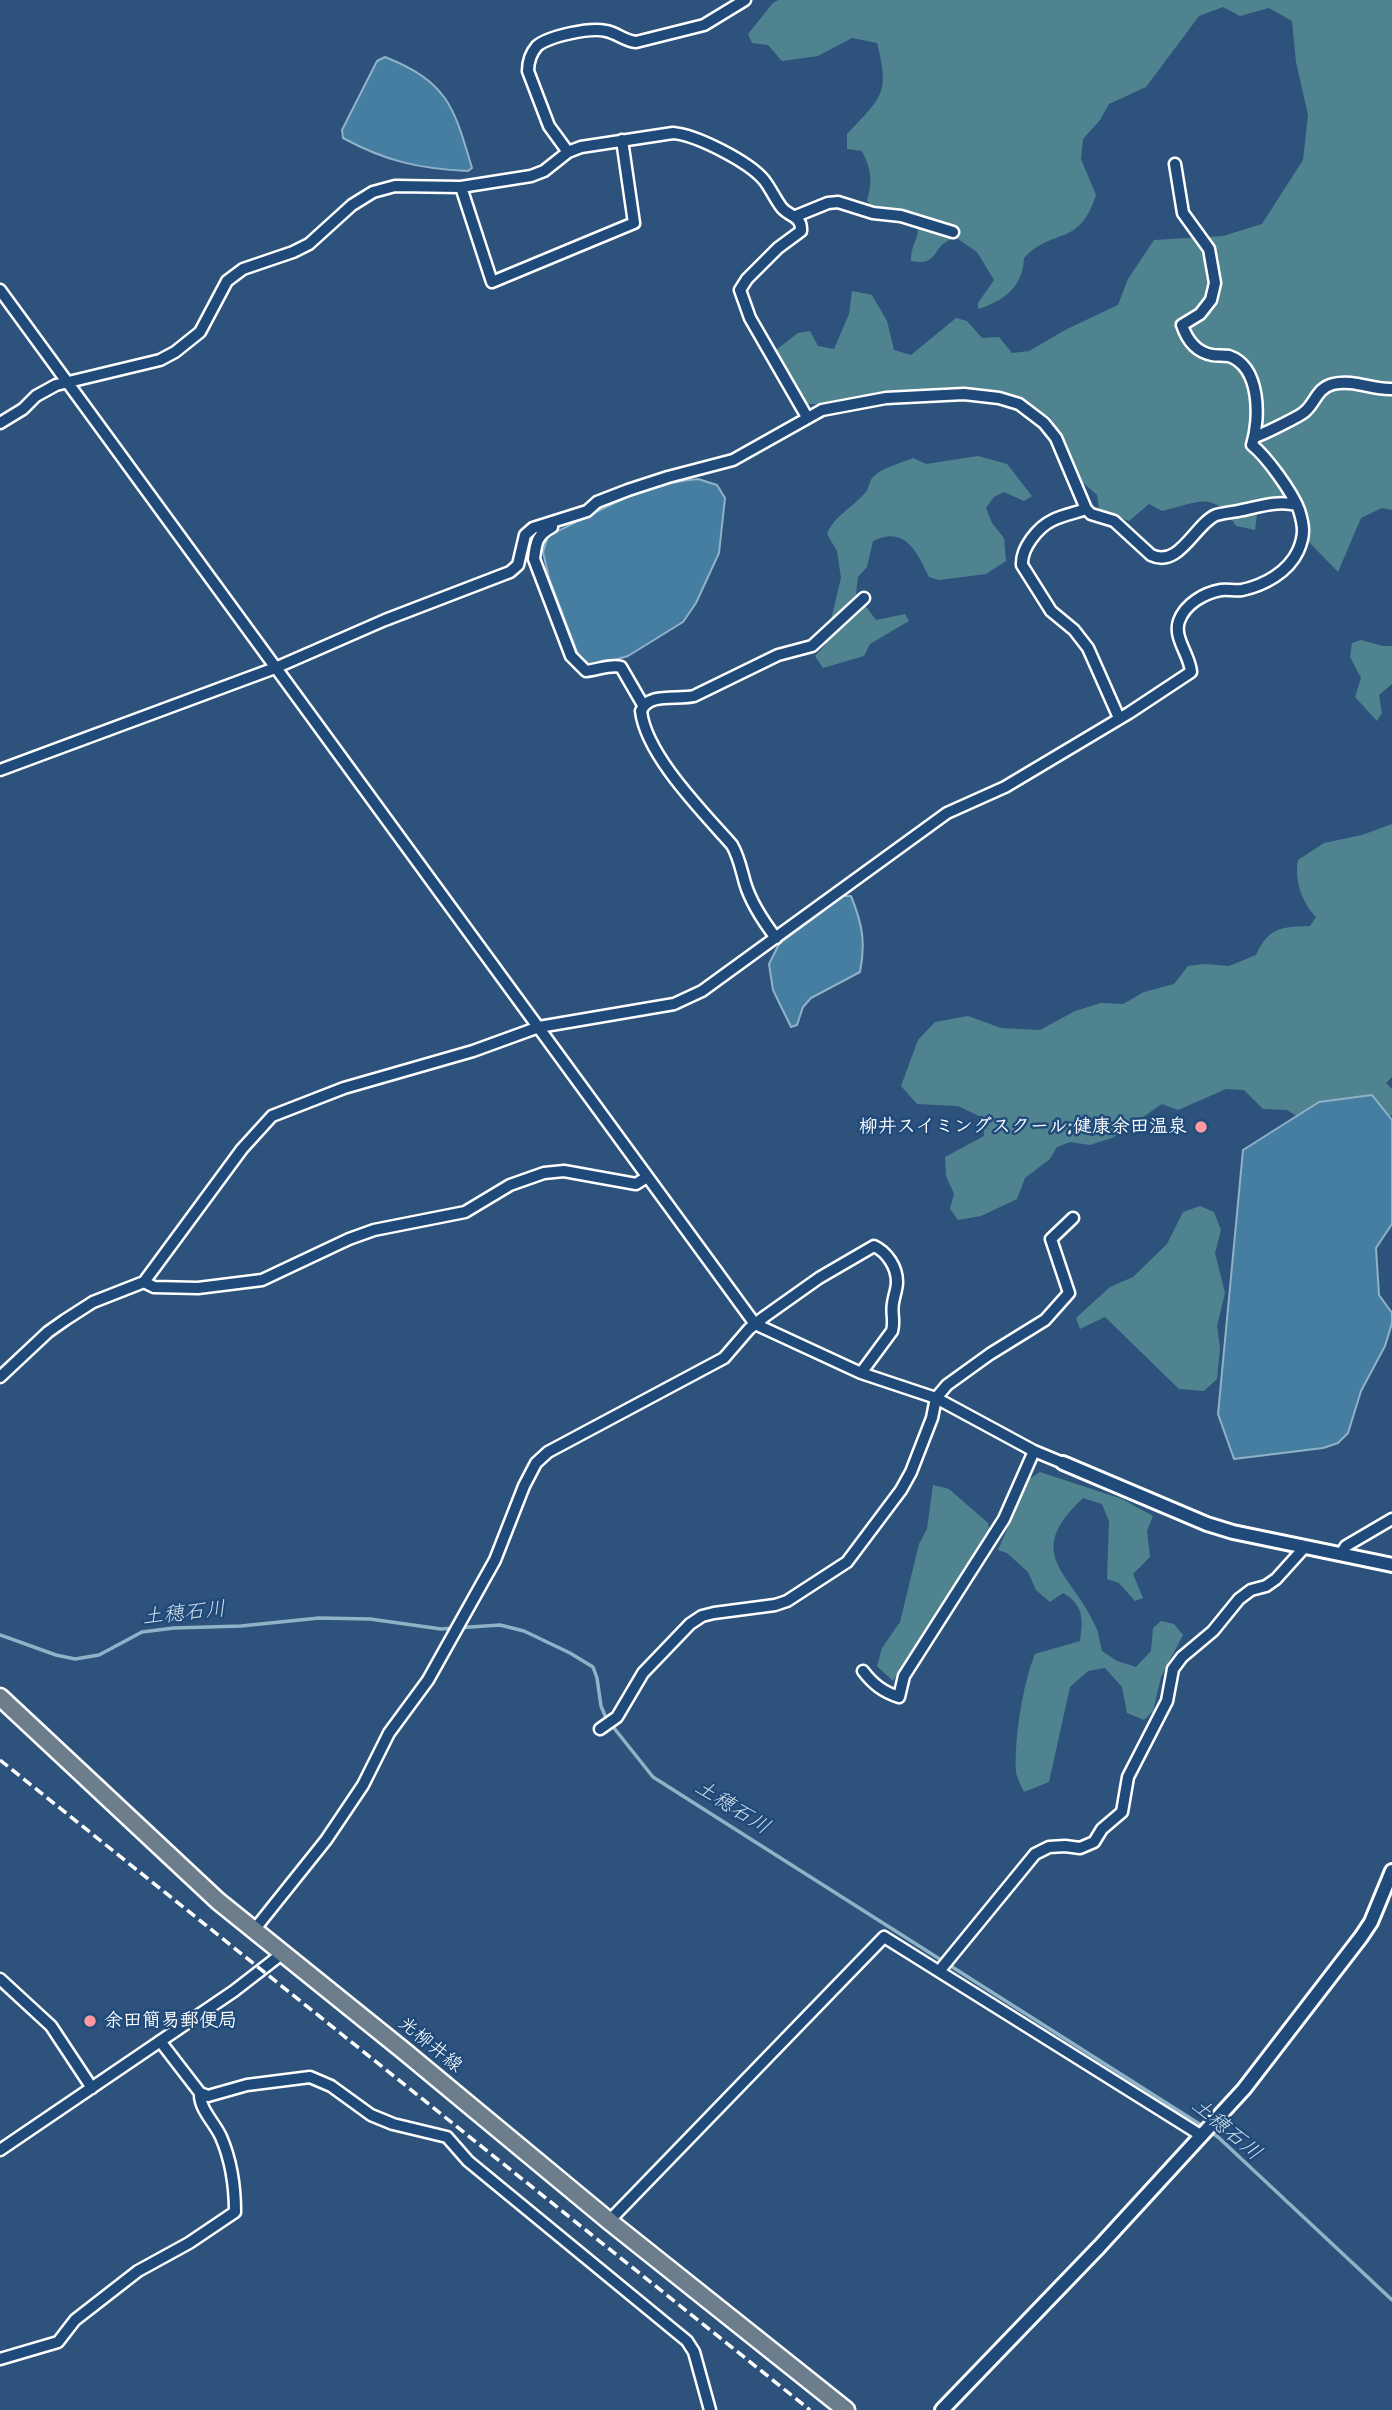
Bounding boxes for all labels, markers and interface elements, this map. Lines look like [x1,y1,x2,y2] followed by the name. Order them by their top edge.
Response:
[859,1116,1187,1138] place label: 柳井スイミングスクール;健康余田温泉
[1193,1119,1209,1135] marker: 柳井スイミングスクール;健康余田温泉
[141,1597,227,1631] water label: 土穂石川
[690,1775,774,1841] water label: 土穂石川
[104,2010,237,2032] place label: 余田簡易郵便局
[393,2012,467,2078] street label: 光柳井線
[82,2013,98,2029] marker: 余田簡易郵便局
[1186,2093,1266,2167] water label: 土穂石川

